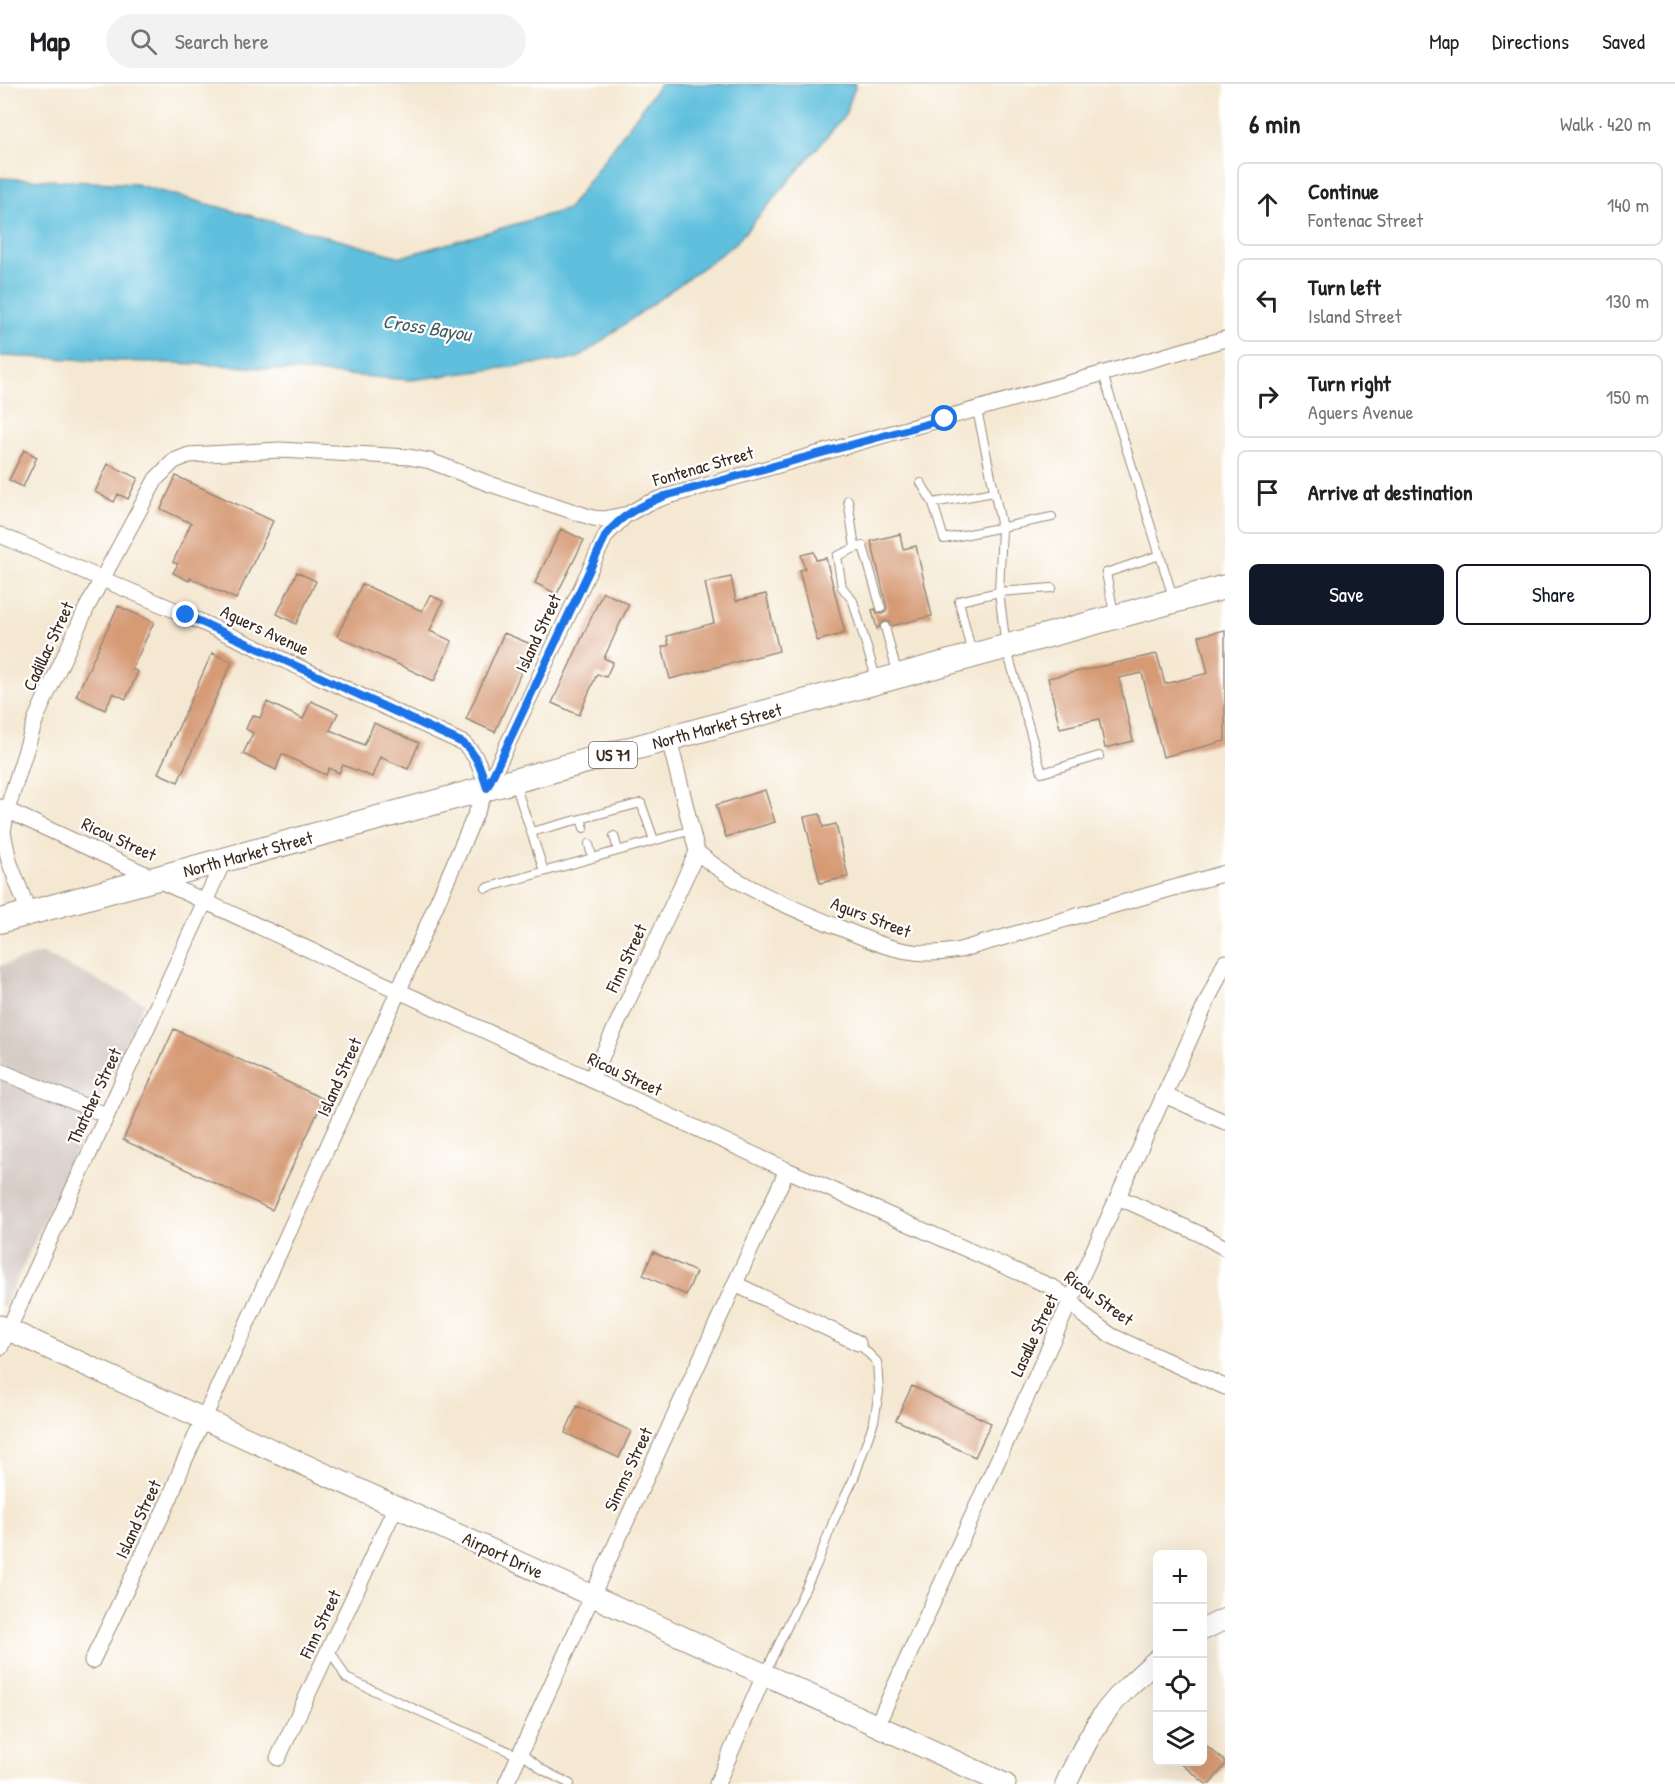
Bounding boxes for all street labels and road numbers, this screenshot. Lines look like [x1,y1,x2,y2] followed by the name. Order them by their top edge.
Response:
[649,439,757,493] street label: Fontenac Street
[509,589,567,676] street label: Island Street
[16,597,80,695] street label: Cadillac Street
[217,599,313,661] street label: Aguers Avenue
[649,696,785,755] street label: North Market Street
[589,742,637,768] road number: US 71
[78,811,161,868] street label: Ricou Street
[180,824,316,883] street label: North Market Street
[827,890,915,944] street label: Agurs Street
[599,919,653,997] street label: Finn Street
[310,1033,368,1121] street label: Island Street
[61,1043,128,1148] street label: Thatcher Street
[584,1046,667,1103] street label: Ricou Street
[1059,1264,1139,1332] street label: Ricou Street
[1004,1289,1064,1380] street label: Lasalle Street
[598,1422,659,1515] street label: Simms Street
[109,1475,167,1562] street label: Island Street
[459,1526,547,1584] street label: Airport Drive
[293,1585,347,1663] street label: Finn Street

